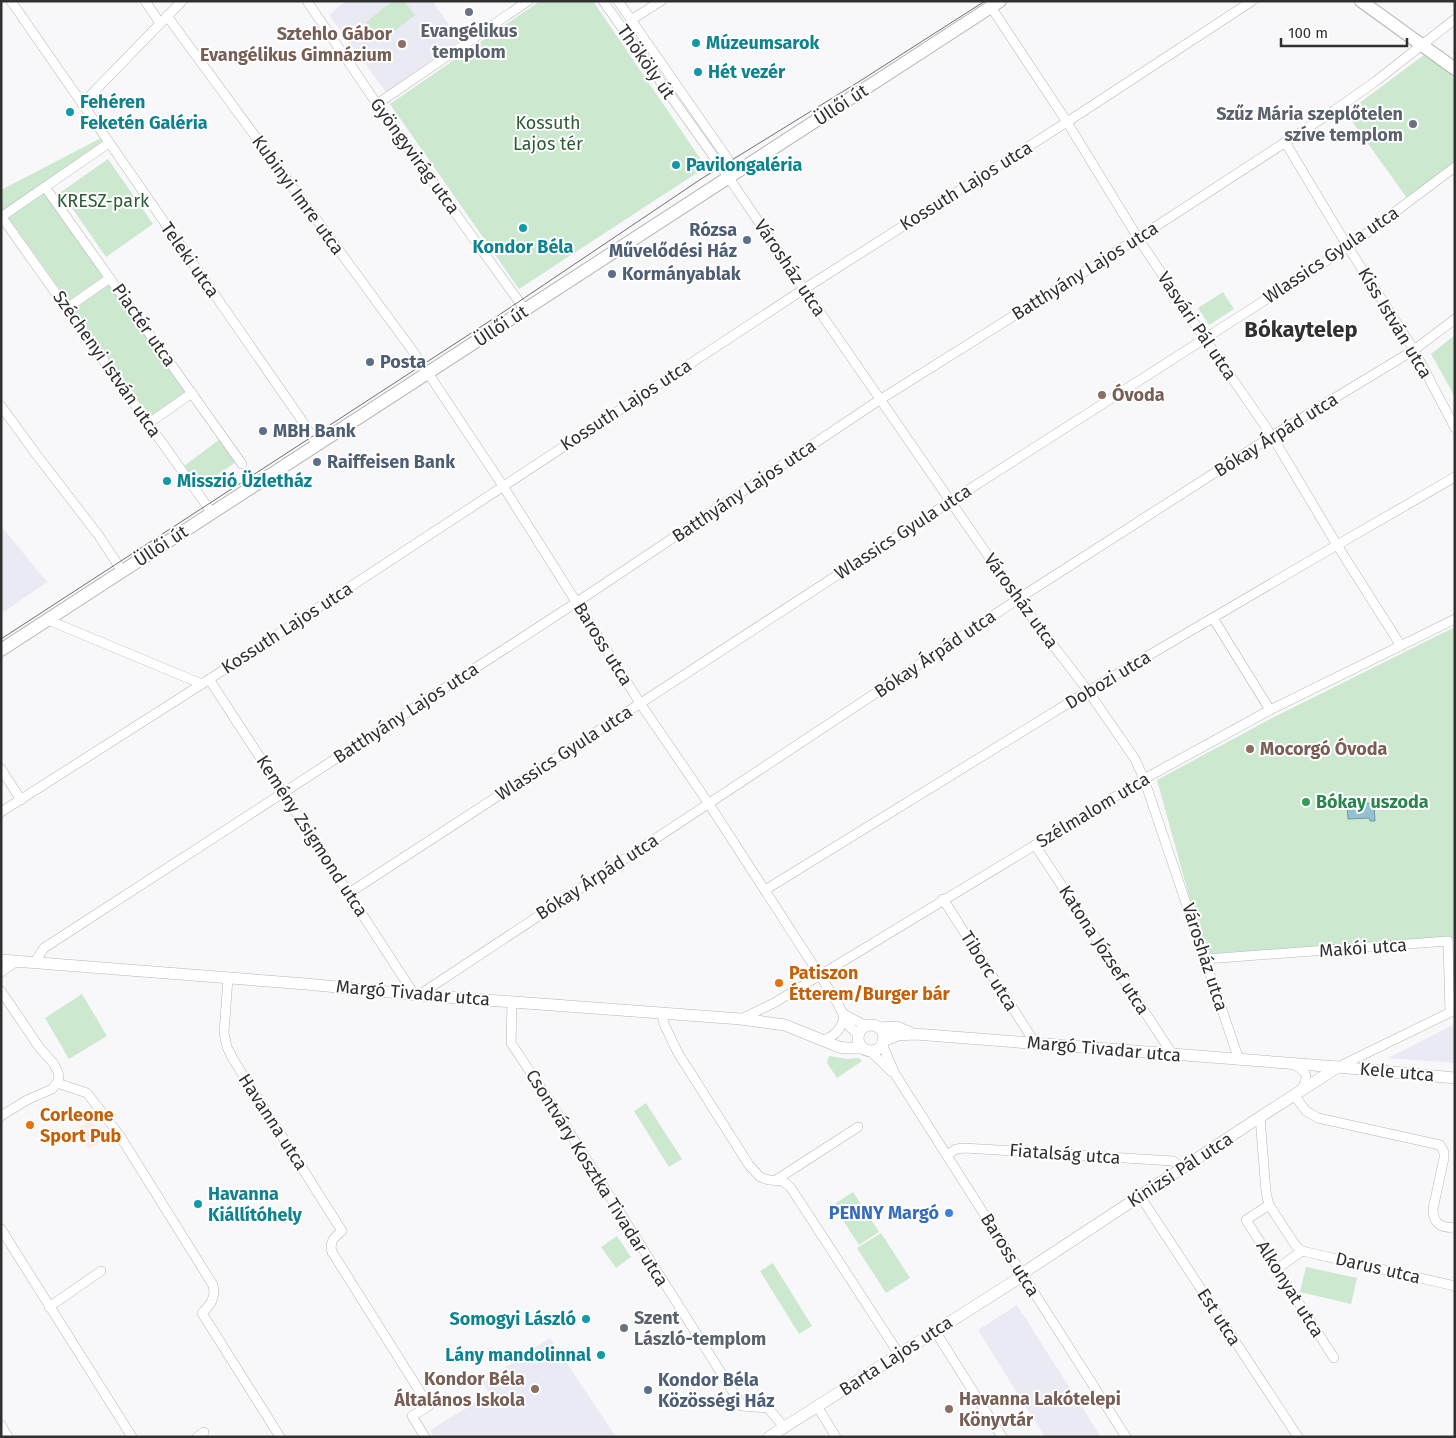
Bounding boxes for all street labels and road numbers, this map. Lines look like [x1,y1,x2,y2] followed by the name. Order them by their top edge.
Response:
[612,21,680,104] street label: Thököly út
[810,79,872,130] street label: Üllői út
[365,94,465,218] street label: Gyöngyvirág utca
[247,131,349,259] street label: Kubinyi Imre utca
[896,136,1036,236] street label: Kossuth Lajos utca
[1259,202,1403,308] street label: Wlassics Gyula utca
[749,215,831,321] street label: Városház utca
[1008,217,1162,325] street label: Batthyány Lajos utca
[156,218,224,302] street label: Teleki utca
[1353,263,1437,383] street label: Kiss István utca
[1153,268,1241,384] street label: Vasvári Pál utca
[107,279,181,371] street label: Piactér utca
[48,286,166,442] street label: Széchenyi István utca
[470,300,532,351] street label: Üllői út
[556,354,696,456] street label: Kossuth Lajos utca
[1210,387,1342,482] street label: Bókay Árpád utca
[668,435,820,547] street label: Batthyány Lajos utca
[831,480,975,584] street label: Wlassics Gyula utca
[130,520,192,571] street label: Üllői út
[979,549,1063,653] street label: Városház utca
[217,577,357,679] street label: Kossuth Lajos utca
[569,598,637,690] street label: Baross utca
[870,604,1000,703] street label: Bókay Árpád utca
[1061,646,1155,714] street label: Dobozi utca
[329,658,483,768] street label: Batthyány Lajos utca
[492,701,636,805] street label: Wlassics Gyula utca
[251,751,373,921] street label: Kemény Zsigmond utca
[1032,768,1154,852] street label: Szélmalom utca
[531,828,662,925] street label: Bókay Árpád utca
[1054,881,1154,1019] street label: Katona József utca
[1177,900,1233,1014] street label: Városház utca
[956,927,1022,1015] street label: Tiborc utca
[1318,934,1408,962] street label: Makói utca
[335,975,491,1011] street label: Margó Tivadar utca
[1026,1031,1182,1067] street label: Margó Tivadar utca
[1359,1058,1435,1086] street label: Kele utca
[521,1065,673,1291] street label: Csontváry Kosztka Tivadar utca
[234,1070,312,1174] street label: Havanna utca
[1123,1128,1237,1212] street label: Kinizsi Pál utca
[1009,1139,1121,1169] street label: Fiatalság utca
[976,1209,1044,1301] street label: Baross utca
[1251,1236,1329,1342] street label: Alkonyat utca
[1333,1248,1423,1288] street label: Darus utca
[1192,1284,1246,1350] street label: Est utca
[835,1311,957,1401] street label: Barta Lajos utca

